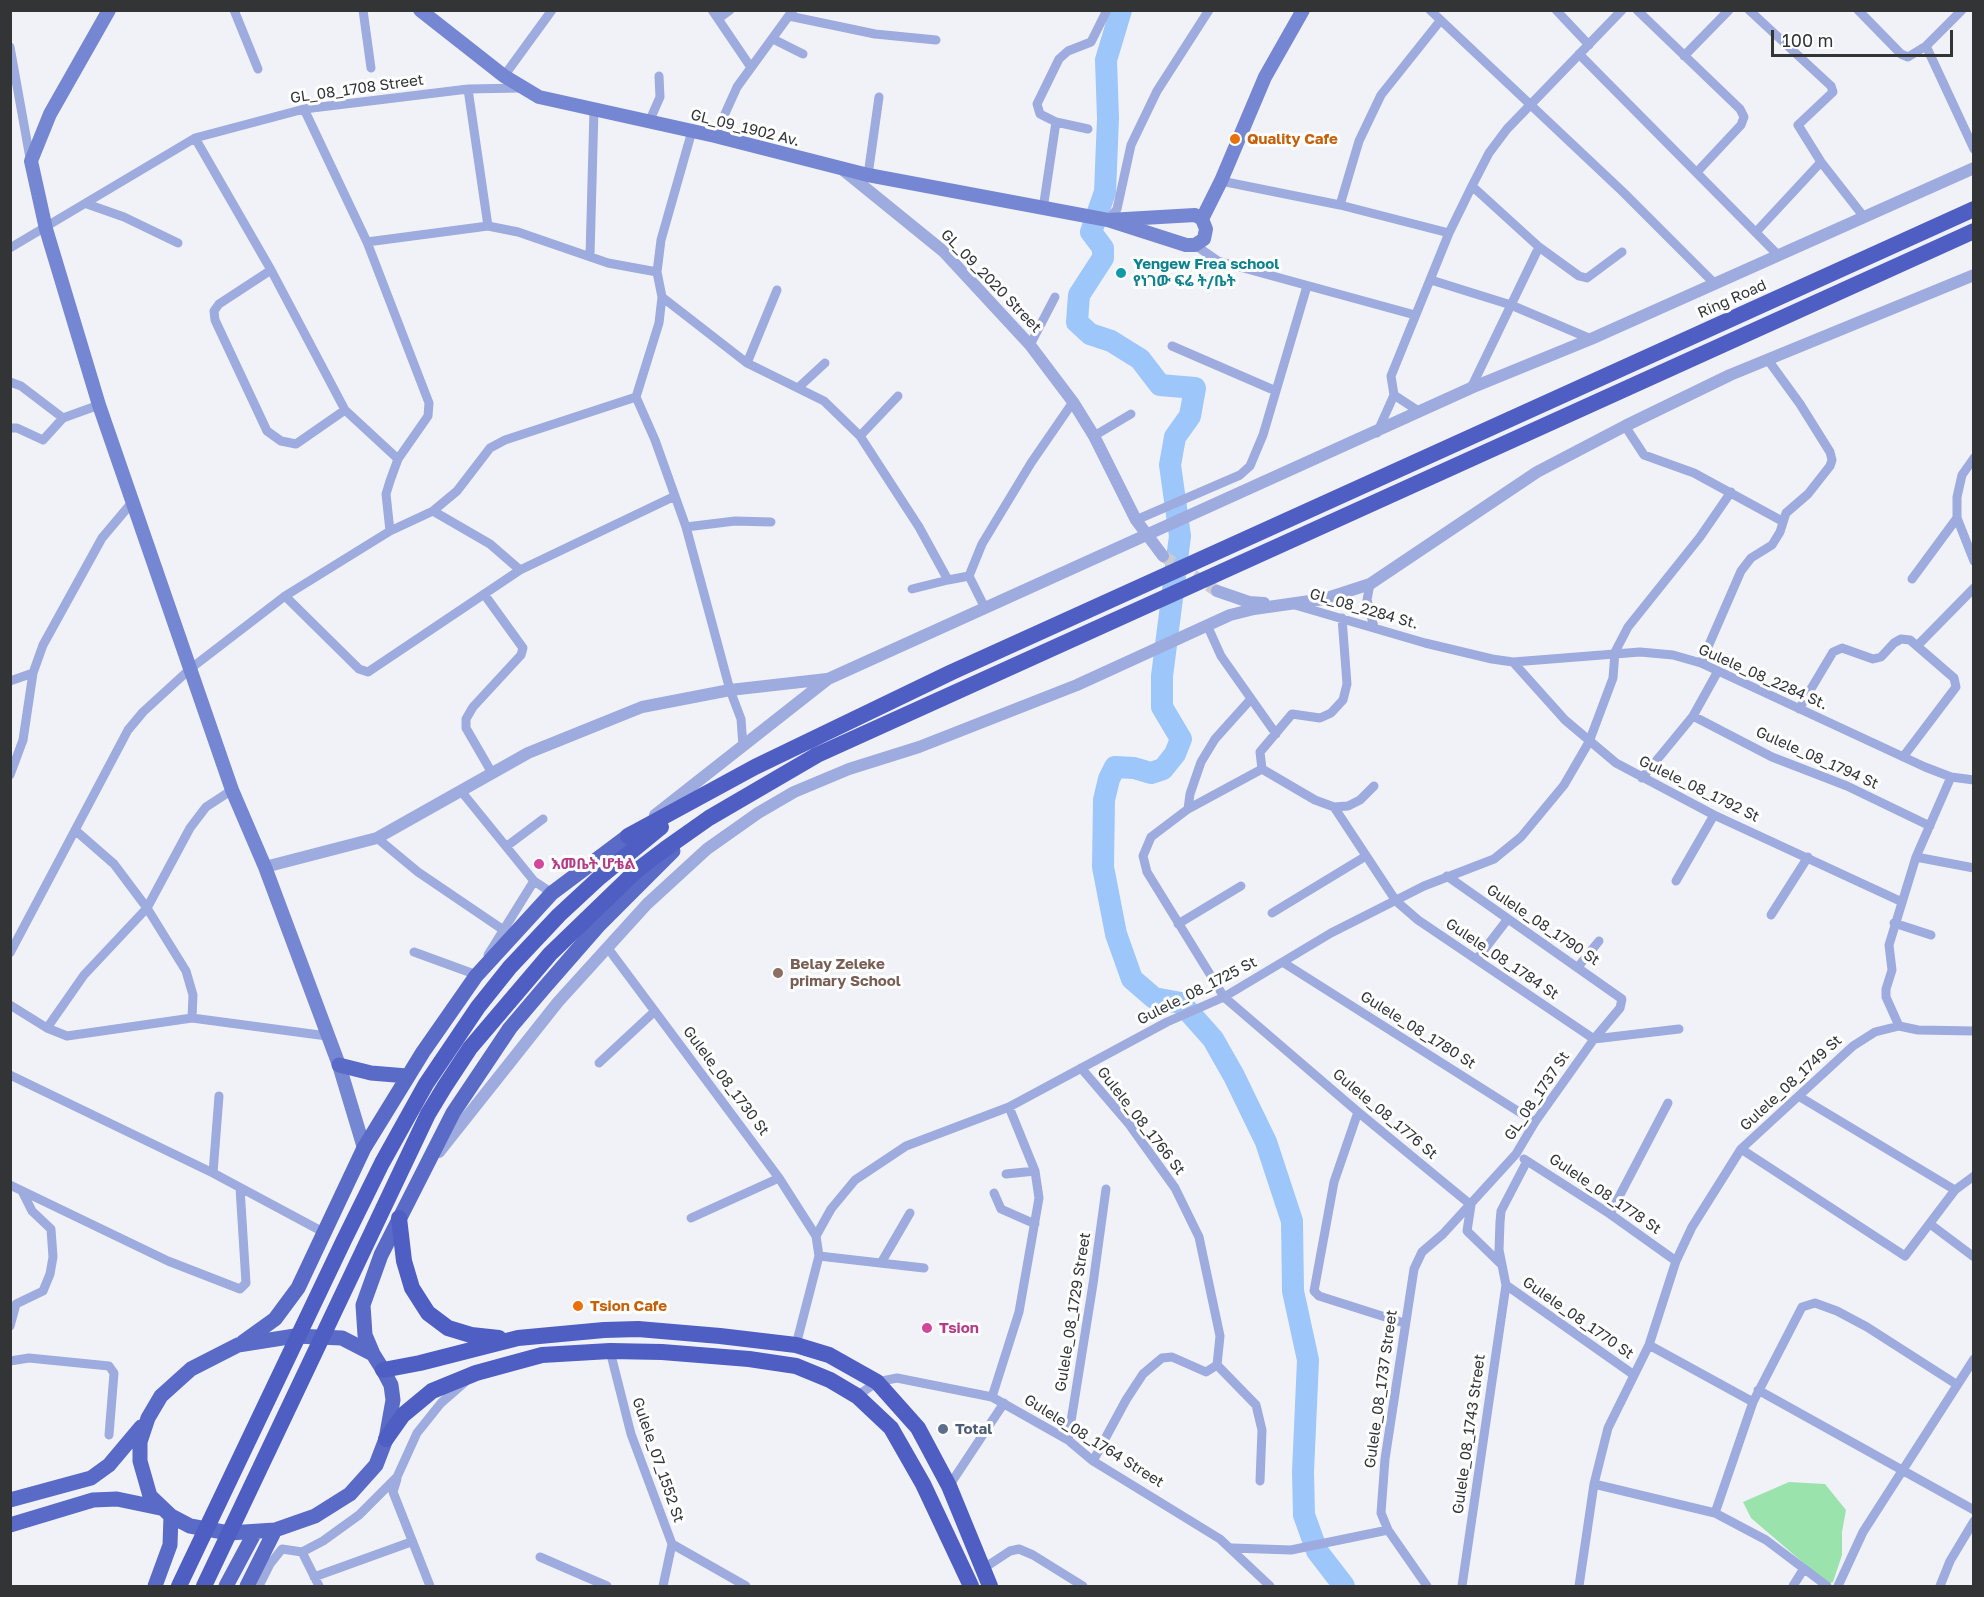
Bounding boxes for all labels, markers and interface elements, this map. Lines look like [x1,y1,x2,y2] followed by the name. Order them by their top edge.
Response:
[1774,18,1956,56] scale bar
[1782,29,1833,51] text: 100 m
[289,71,425,107] street label: GL_08_1708 Street
[689,106,801,150] street label: GL_09_1902 Av.
[1247,130,1338,148] place label: Quality Cafe
[1228,132,1242,146] marker: Quality Cafe
[937,226,1045,336] street label: GL_09_2020 Street
[1133,255,1279,290] place label: Yengew Frea school የነገው ፍሬ ት/ቤት
[1114,266,1128,280] marker: Yengew Frea school የነገው ፍሬ ት/ቤት
[1695,276,1769,322] street label: Ring Road
[1308,585,1420,633] street label: GL_08_2284 St.
[1696,640,1830,714] street label: Gulele_08_2284 St.
[1753,723,1881,793] street label: Gulele_08_1794 St
[1636,752,1762,826] street label: Gulele_08_1792 St
[551,855,635,873] place label: እመቤት ሆቴል
[532,857,546,871] marker: እመቤት ሆቴል
[1483,881,1603,969] street label: Gulele_08_1790 St
[1442,915,1562,1003] street label: Gulele_08_1784 St
[1134,953,1260,1029] street label: Gulele_08_1725 St
[790,955,901,990] place label: Belay Zeleke primary School
[771,966,785,980] marker: Belay Zeleke primary School
[1357,987,1479,1073] street label: Gulele_08_1780 St
[679,1023,773,1139] street label: Gulele_08_1730 St
[1736,1031,1846,1135] street label: Gulele_08_1749 St
[1501,1048,1573,1144] street label: GL_08_1737 St
[1093,1063,1189,1179] street label: Gulele_08_1766 St
[1329,1065,1441,1163] street label: Gulele_08_1776 St
[1546,1150,1664,1238] street label: Gulele_08_1778 St
[1052,1231,1094,1393] street label: Gulele_08_1729 Street
[1519,1273,1637,1363] street label: Gulele_08_1770 St
[590,1297,667,1315] place label: Tsion Cafe
[571,1299,585,1313] marker: Tsion Cafe
[1361,1309,1401,1469] street label: Gulele_08_1737 Street
[939,1319,979,1337] place label: Tsion
[920,1321,934,1335] marker: Tsion
[1449,1353,1489,1515] street label: Gulele_08_1743 Street
[1021,1391,1167,1491] street label: Gulele_08_1764 Street
[628,1395,688,1525] street label: Gulele_07_1552 St
[955,1420,992,1438] place label: Total
[936,1422,950,1436] marker: Total

